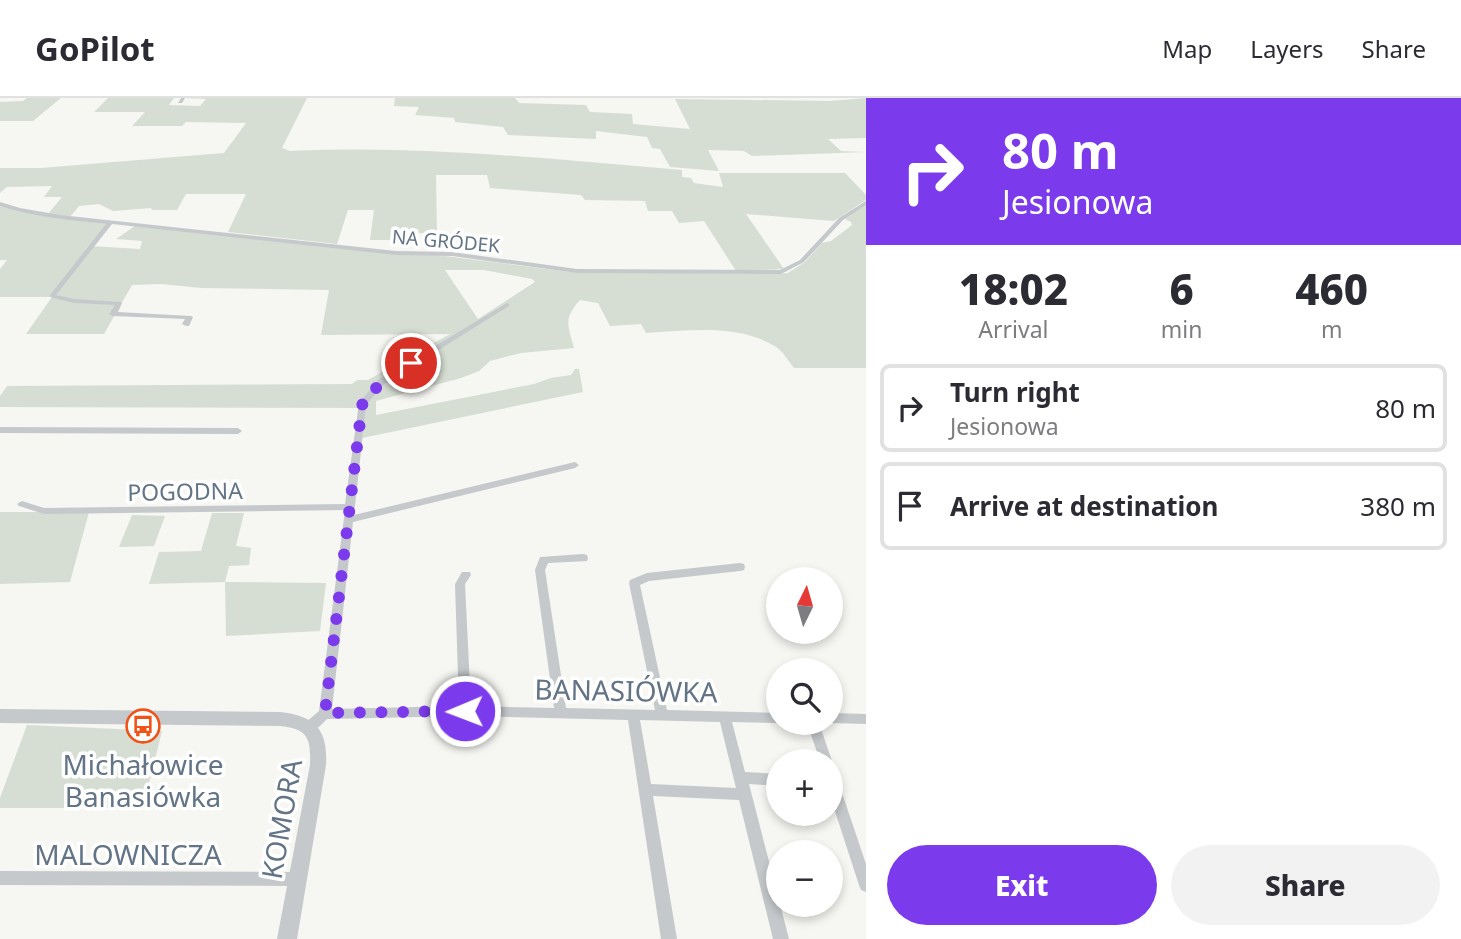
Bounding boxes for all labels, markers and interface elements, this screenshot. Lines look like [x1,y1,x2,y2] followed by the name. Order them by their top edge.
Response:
[35,26,155,71] text: GoPilot
[1162,32,1212,65] text: Map
[1250,32,1324,65] text: Layers
[1362,32,1426,65] text: Share
[1002,117,1119,183] text: 80 m
[887,126,978,217] icon: right
[1002,180,1153,223] text: Jesionowa
[391,223,501,259] street label: NA GRÓDEK
[959,260,1068,317] text: 18:02
[1169,260,1194,317] text: 6
[1295,260,1368,317] text: 460
[978,313,1048,345] text: Arrival
[1161,313,1202,345] text: min
[1321,313,1342,345] text: m
[381,333,441,393] pin
[392,344,430,382] icon: arrive
[950,374,1080,410] text: Turn right
[891,389,929,427] icon: right
[1375,390,1436,426] text: 80 m
[950,410,1059,442] text: Jesionowa
[127,474,243,508] street label: POGODNA
[891,487,929,525] icon: arrive
[950,488,1219,524] text: Arrive at destination
[1360,488,1436,524] text: 380 m
[766,567,844,644] north arrow
[766,567,843,917] map controls
[766,658,843,735] button: search
[534,669,718,711] street label: BANASIÓWKA
[428,674,502,748] position arrow
[124,707,162,745] bus stop icon: Michałowice Banasiówka
[62,745,224,815] place label: Michałowice Banasiówka
[766,749,843,826] button: +
[252,756,310,882] street label: KOMORA
[34,835,222,873] street label: MALOWNICZA
[766,840,843,917] button: −
[887,845,1157,925] button: Exit
[1171,845,1440,925] button: Share

